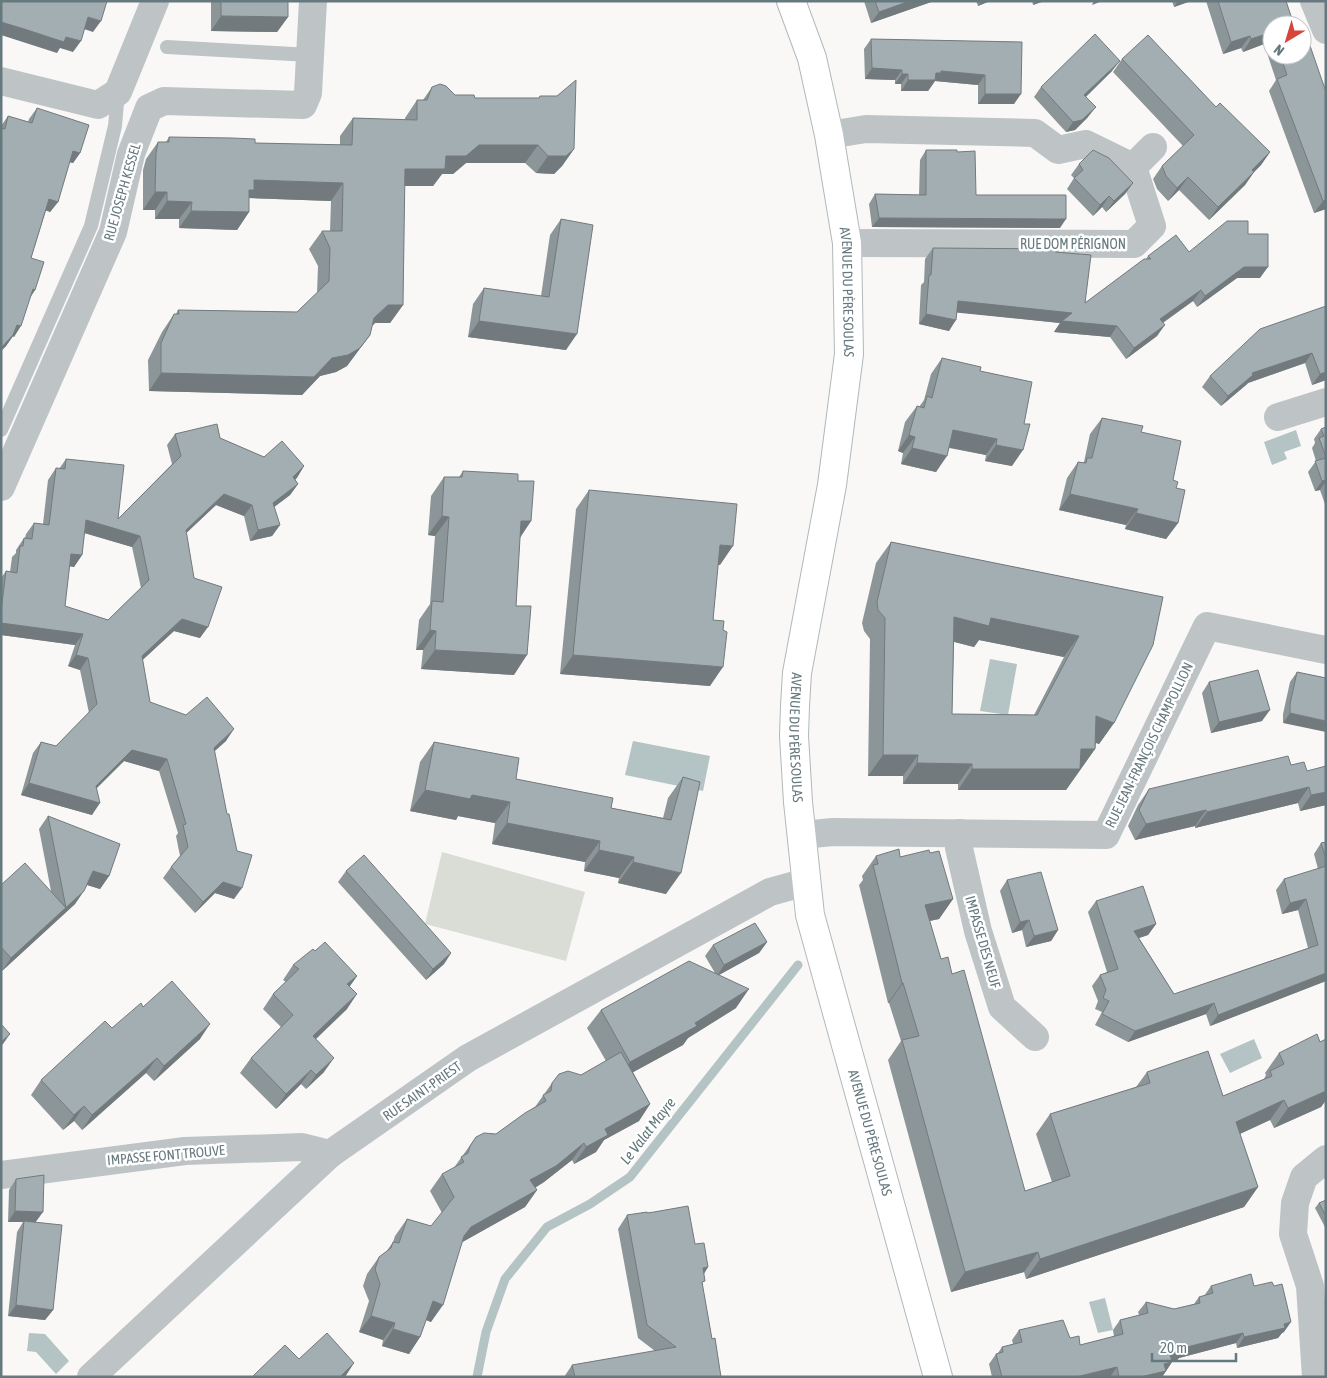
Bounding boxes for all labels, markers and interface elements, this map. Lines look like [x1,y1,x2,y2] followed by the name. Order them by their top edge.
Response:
[1262,15,1312,65] north arrow
[1271,41,1287,59] text: N
[100,141,144,243] street label: RUE JOSEPH KESSEL
[836,226,857,358] street label: AVENUE DU PÈRE SOULAS
[1020,236,1126,252] street label: RUE DOM PÉRIGNON
[1102,660,1196,830] street label: RUE JEAN-FRANÇOIS CHAMPOLLION
[786,672,806,803] street label: AVENUE DU PÈRE SOULAS
[962,894,1004,990] street label: IMPASSE DES NEUF
[380,1058,464,1124] street label: RUE SAINT-PRIEST
[845,1068,895,1197] street label: AVENUE DU PÈRE SOULAS
[616,1094,679,1167] water label: Le Valat Mayre
[106,1142,226,1168] street label: IMPASSE FONT TROUVE
[1152,1330,1236,1362] scale bar
[1160,1339,1187,1356] text: 20 m

